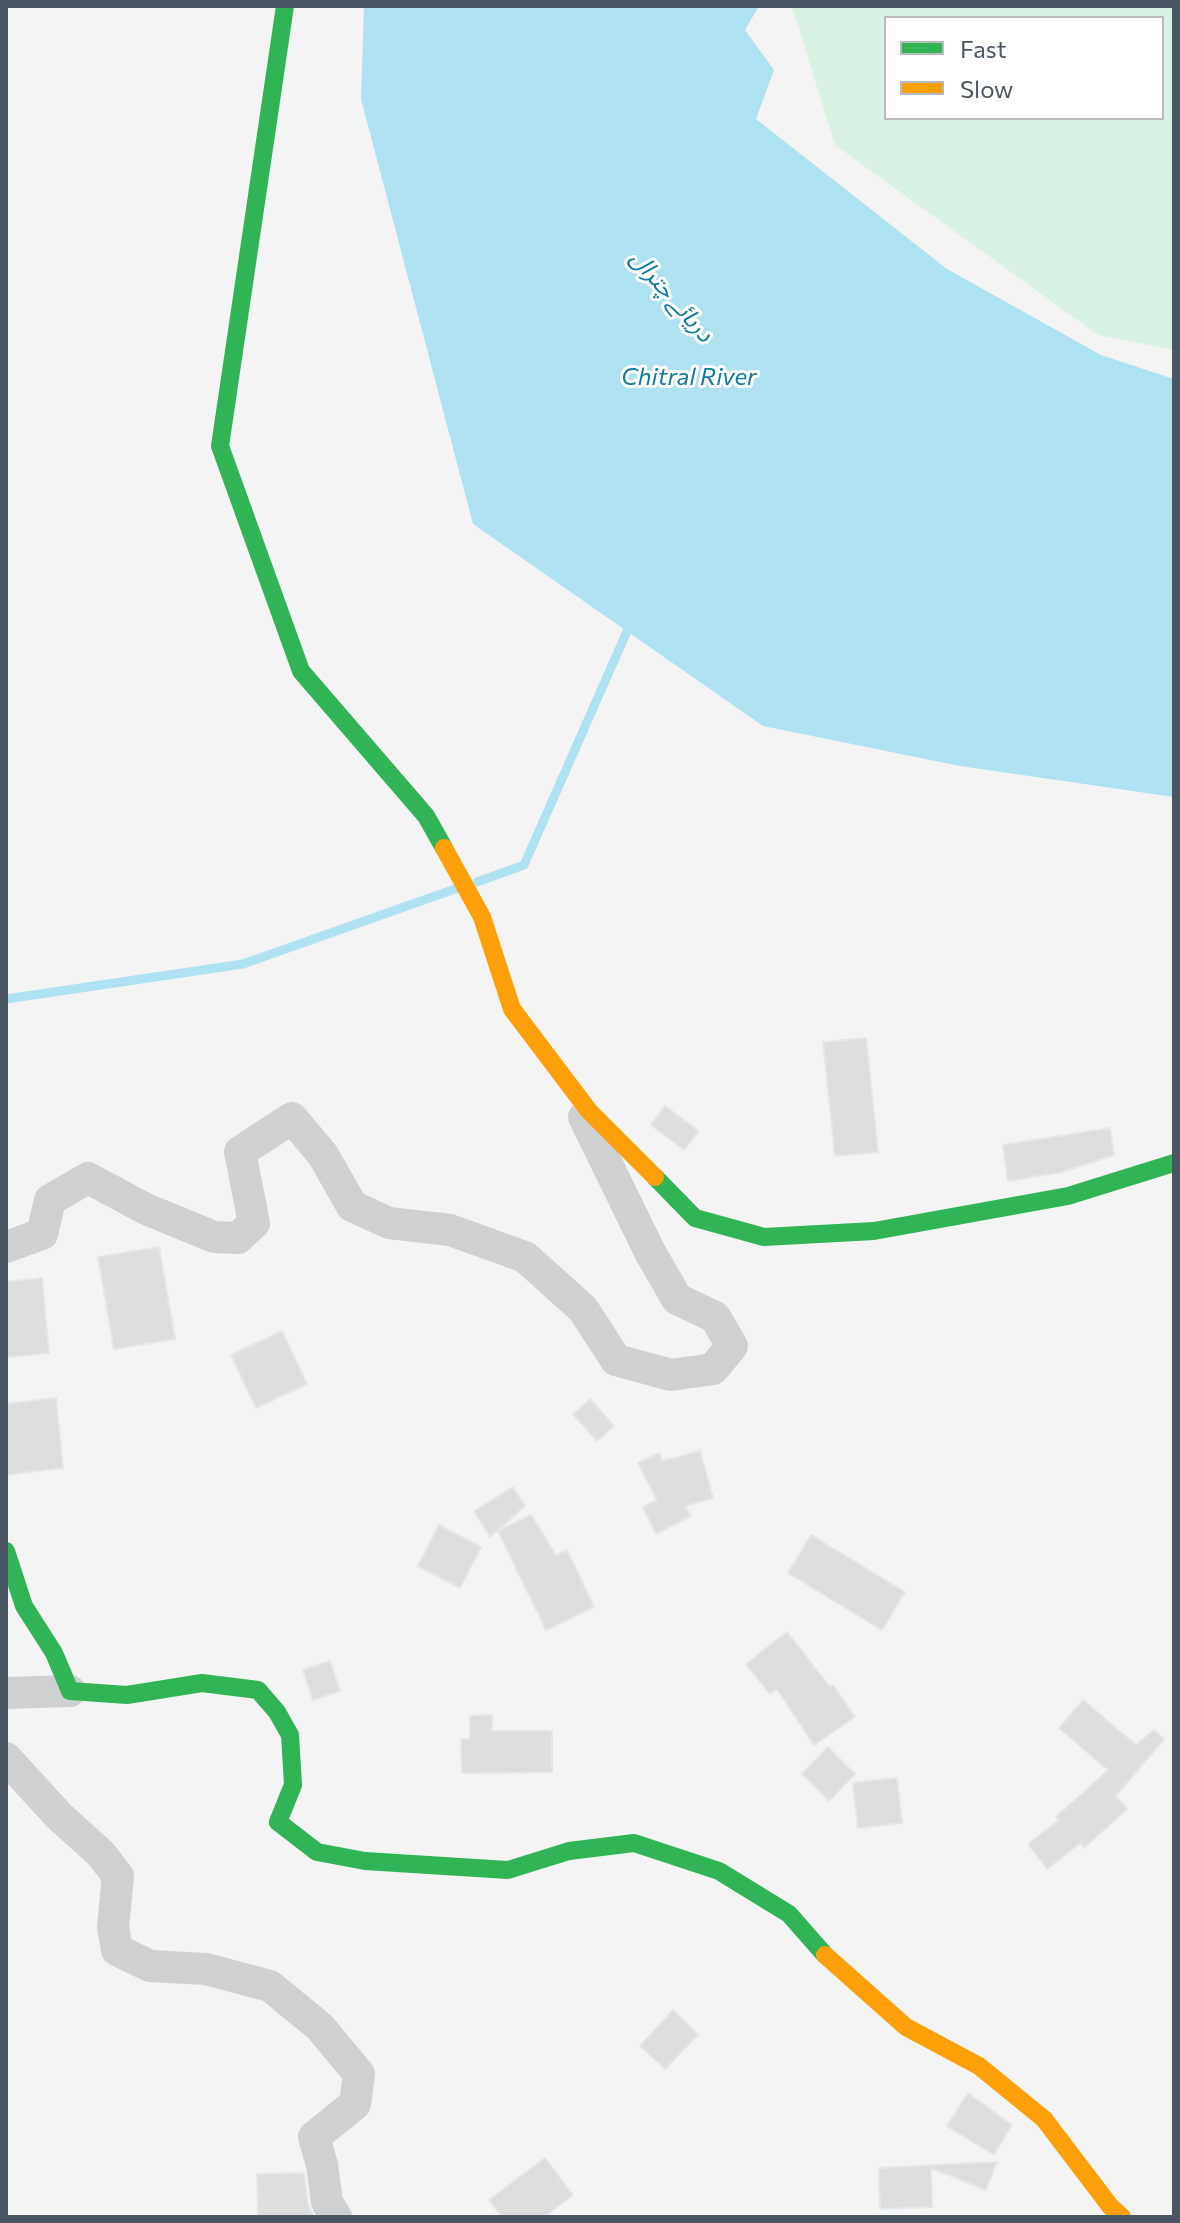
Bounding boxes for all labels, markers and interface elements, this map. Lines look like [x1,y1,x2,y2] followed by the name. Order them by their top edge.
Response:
[884,16,1164,120] legend
[960,34,1007,63] text: Fast
[960,74,1013,103] text: Slow
[624,244,720,348] water label: دریائے چترال
[621,363,757,391] water label: Chitral River

